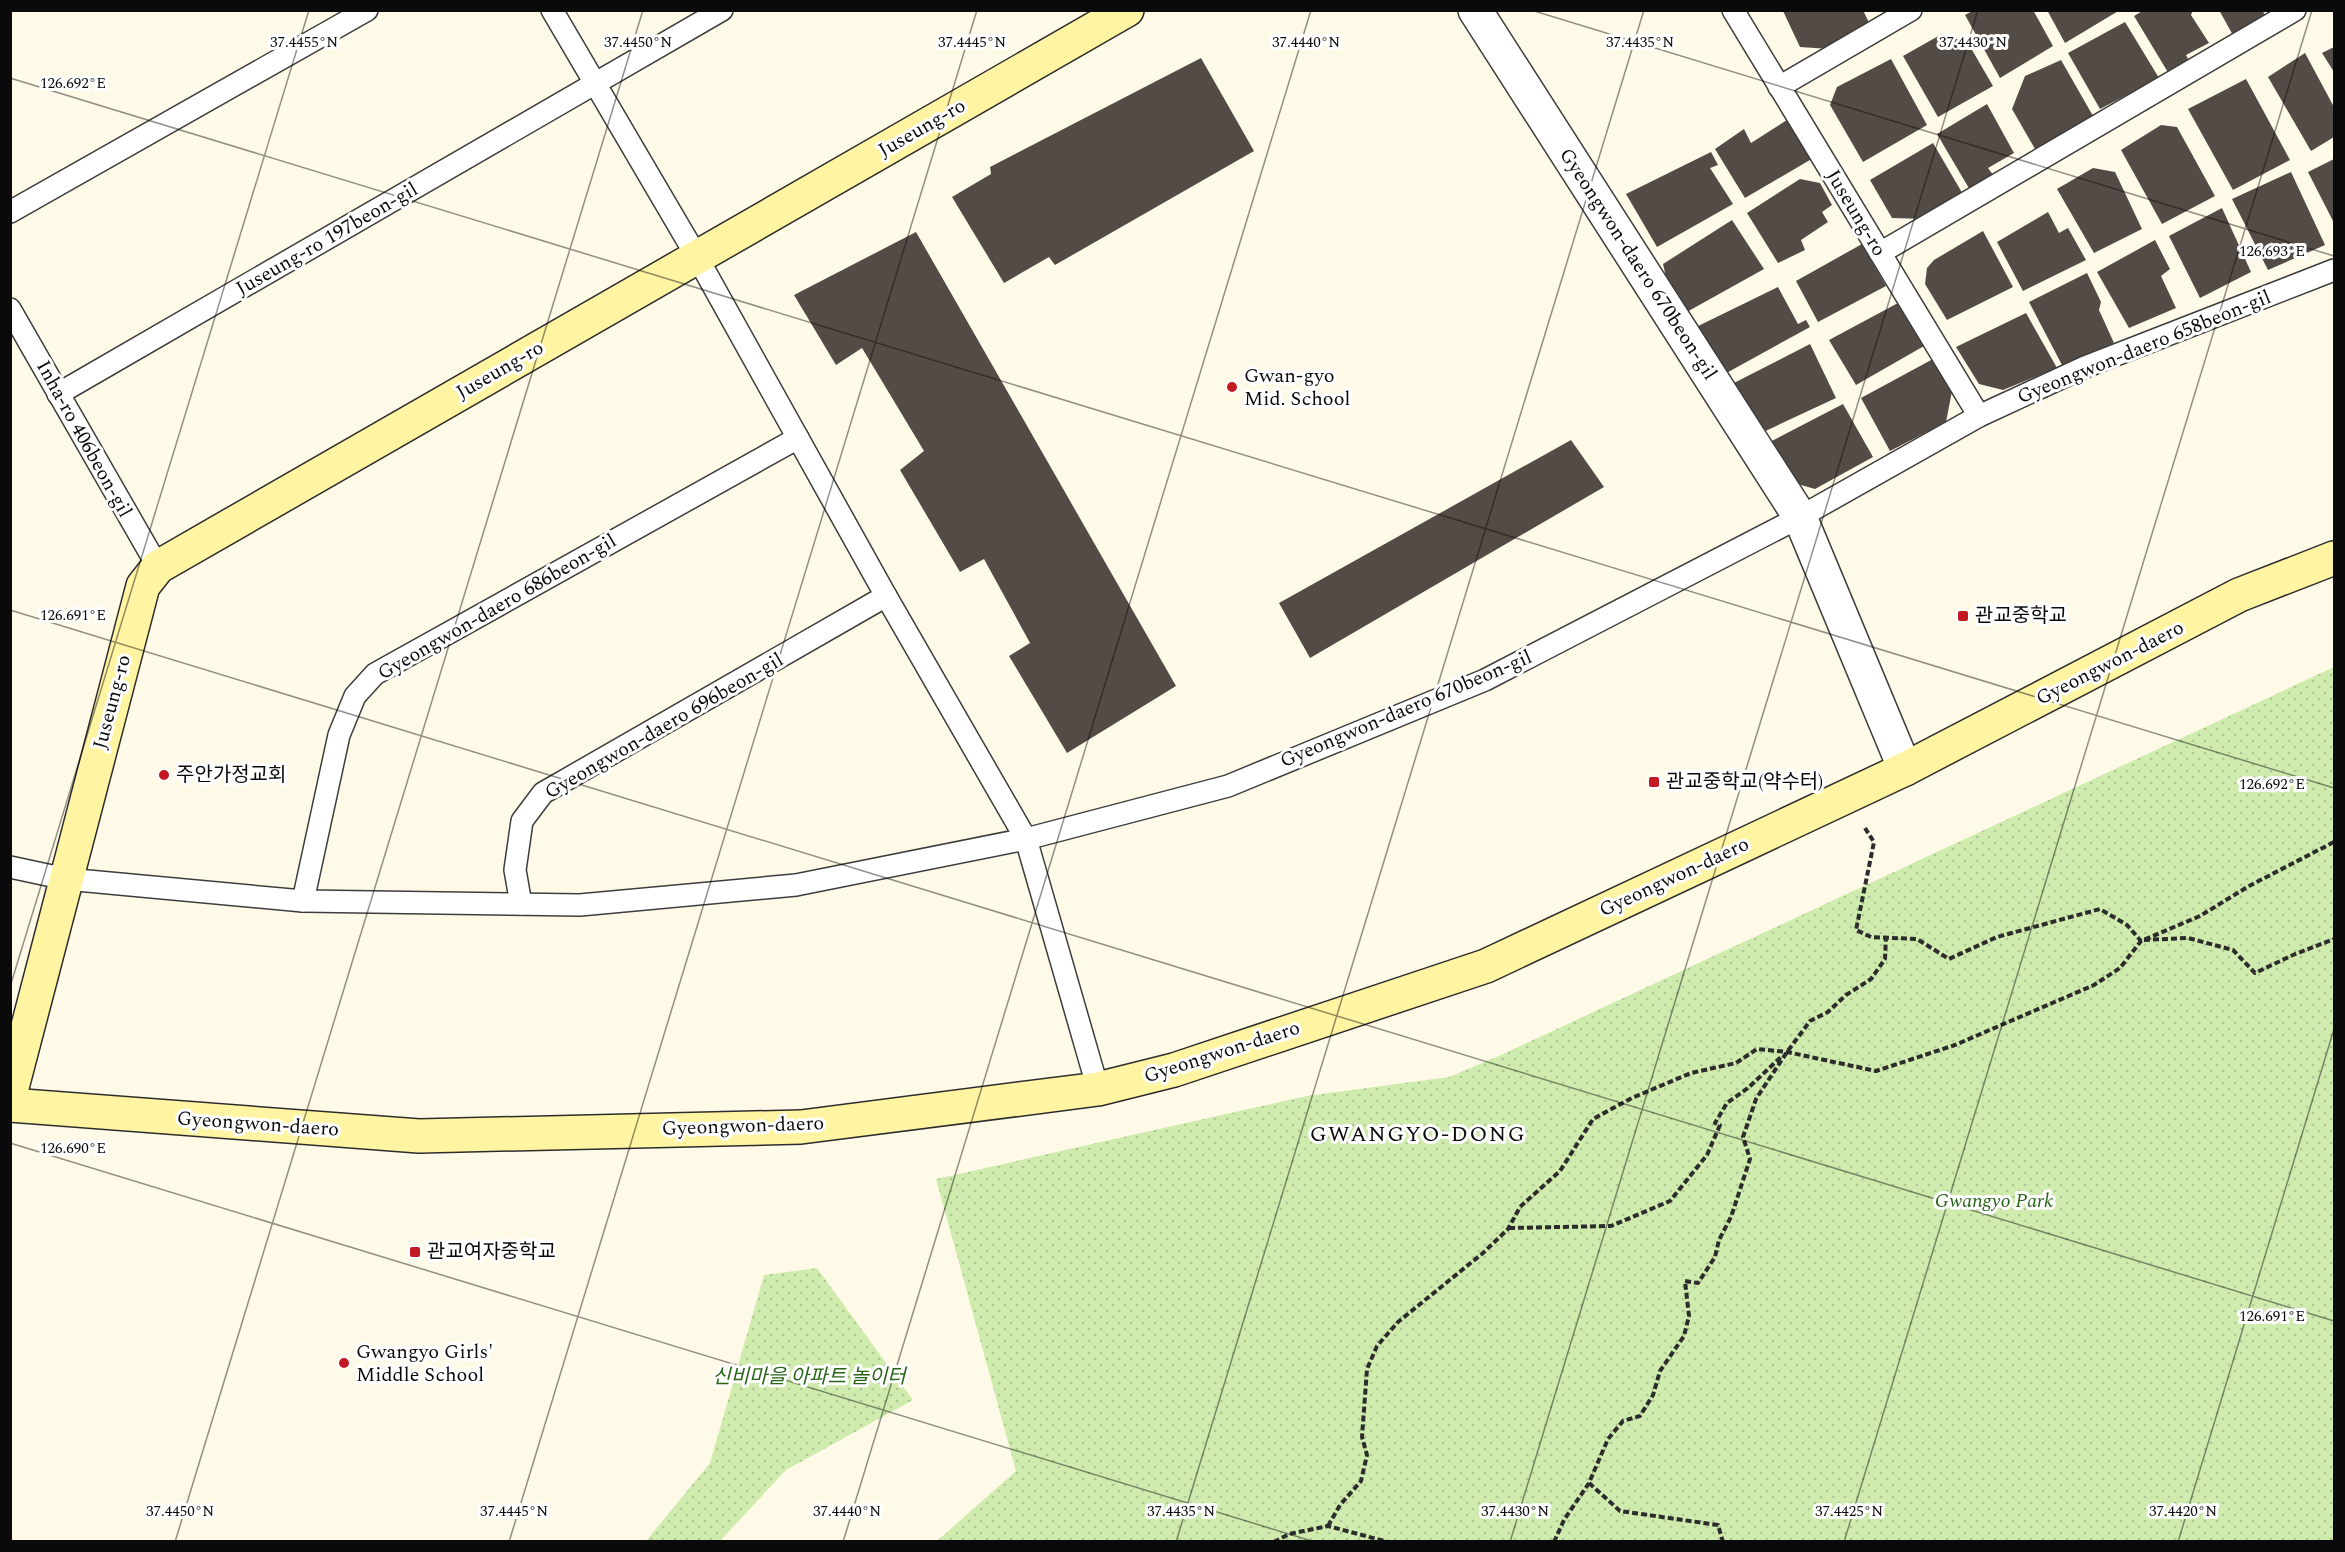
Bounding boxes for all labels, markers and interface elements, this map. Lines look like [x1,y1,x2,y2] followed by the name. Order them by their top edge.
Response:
[270,31,338,54] text: 37.4455°N
[604,31,672,54] text: 37.4450°N
[938,31,1006,54] text: 37.4445°N
[1272,31,1340,54] text: 37.4440°N
[1606,31,1674,54] text: 37.4435°N
[1939,31,2007,54] text: 37.4430°N
[40,72,106,95] text: 126.692°E
[873,91,971,165] street label: Juseung-ro
[1551,142,1725,386] street label: Gyeongwon-daero 670beon-gil
[1818,164,1894,262] street label: Juseung-ro
[230,175,424,303] street label: Juseung-ro 197beon-gil
[2239,240,2305,263] text: 126.693°E
[2013,282,2275,412] street label: Gyeongwon-daero 658beon-gil
[451,333,549,407] street label: Juseung-ro
[28,355,140,523] street label: Inha-ro 406beon-gil
[1244,361,1350,414] place label: Gwan-gyo Mid. School
[1225,380,1239,394] marker: Gwan-gyo Mid. School
[372,526,622,688] street label: Gyeongwon-daero 686beon-gil
[1975,601,2067,631] place label: 관교중학교
[40,604,106,627] text: 126.691°E
[1956,609,1970,623] marker: 관교중학교
[2031,613,2189,713] street label: Gyeongwon-daero
[1275,642,1537,776] street label: Gyeongwon-daero 670beon-gil
[539,645,789,807] street label: Gyeongwon-daero 696beon-gil
[85,651,139,753] street label: Juseung-ro
[176,760,286,790] place label: 주안가정교회
[1666,767,1823,797] place label: 관교중학교(약수터)
[157,768,171,782] marker: 주안가정교회
[2239,773,2305,796] text: 126.692°E
[1647,775,1661,789] marker: 관교중학교(약수터)
[1594,829,1754,925] street label: Gyeongwon-daero
[1140,1013,1304,1091] street label: Gyeongwon-daero
[176,1103,340,1145] street label: Gyeongwon-daero
[661,1108,825,1144] street label: Gyeongwon-daero
[1310,1118,1526,1151] district label: GWANGYO-DONG
[40,1137,106,1160] text: 126.690°E
[1935,1186,2054,1216] park label: Gwangyo Park
[427,1237,556,1267] place label: 관교여자중학교
[408,1245,422,1259] marker: 관교여자중학교
[2239,1305,2305,1328] text: 126.691°E
[356,1337,493,1390] place label: Gwangyo Girls' Middle School
[337,1356,351,1370] marker: Gwangyo Girls' Middle School
[712,1362,908,1392] park label: 신비마을 아파트 놀이터
[146,1500,214,1523] text: 37.4450°N
[480,1500,548,1523] text: 37.4445°N
[813,1500,881,1523] text: 37.4440°N
[1147,1500,1215,1523] text: 37.4435°N
[1481,1500,1549,1523] text: 37.4430°N
[1815,1500,1883,1523] text: 37.4425°N
[2149,1500,2217,1523] text: 37.4420°N

